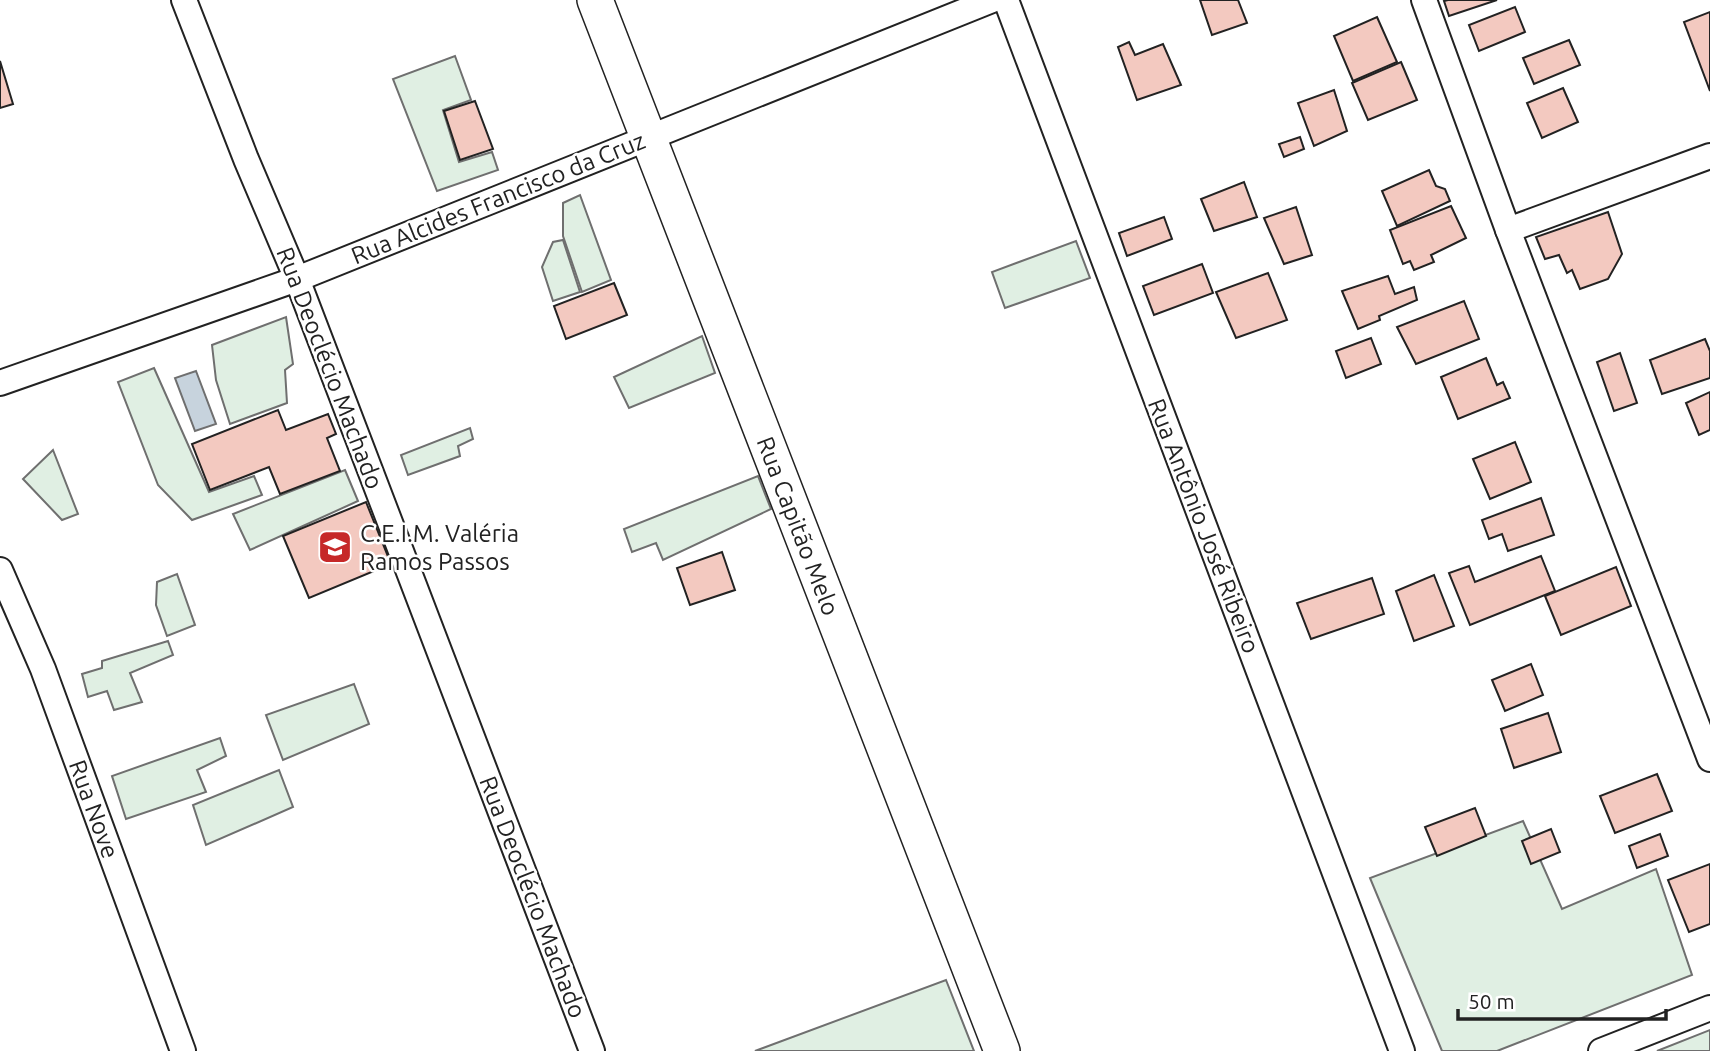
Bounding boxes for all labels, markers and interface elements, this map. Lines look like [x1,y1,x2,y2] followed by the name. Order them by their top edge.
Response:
[347,127,649,269] street label: Rua Alcides Francisco da Cruz
[271,243,389,493] street label: Rua Deoclécio Machado
[1143,395,1265,657] street label: Rua Antônio José Ribeiro
[752,433,844,619] street label: Rua Capitão Melo
[360,520,519,575] place label: C.E.I.M. Valéria Ramos Passos
[316,528,354,566] school or university icon: C.E.I.M. Valéria Ramos Passos
[64,756,124,862] street label: Rua Nove
[474,772,592,1022] street label: Rua Deoclécio Machado
[1458,978,1666,1022] scale bar
[1468,989,1515,1013] text: 50 m

